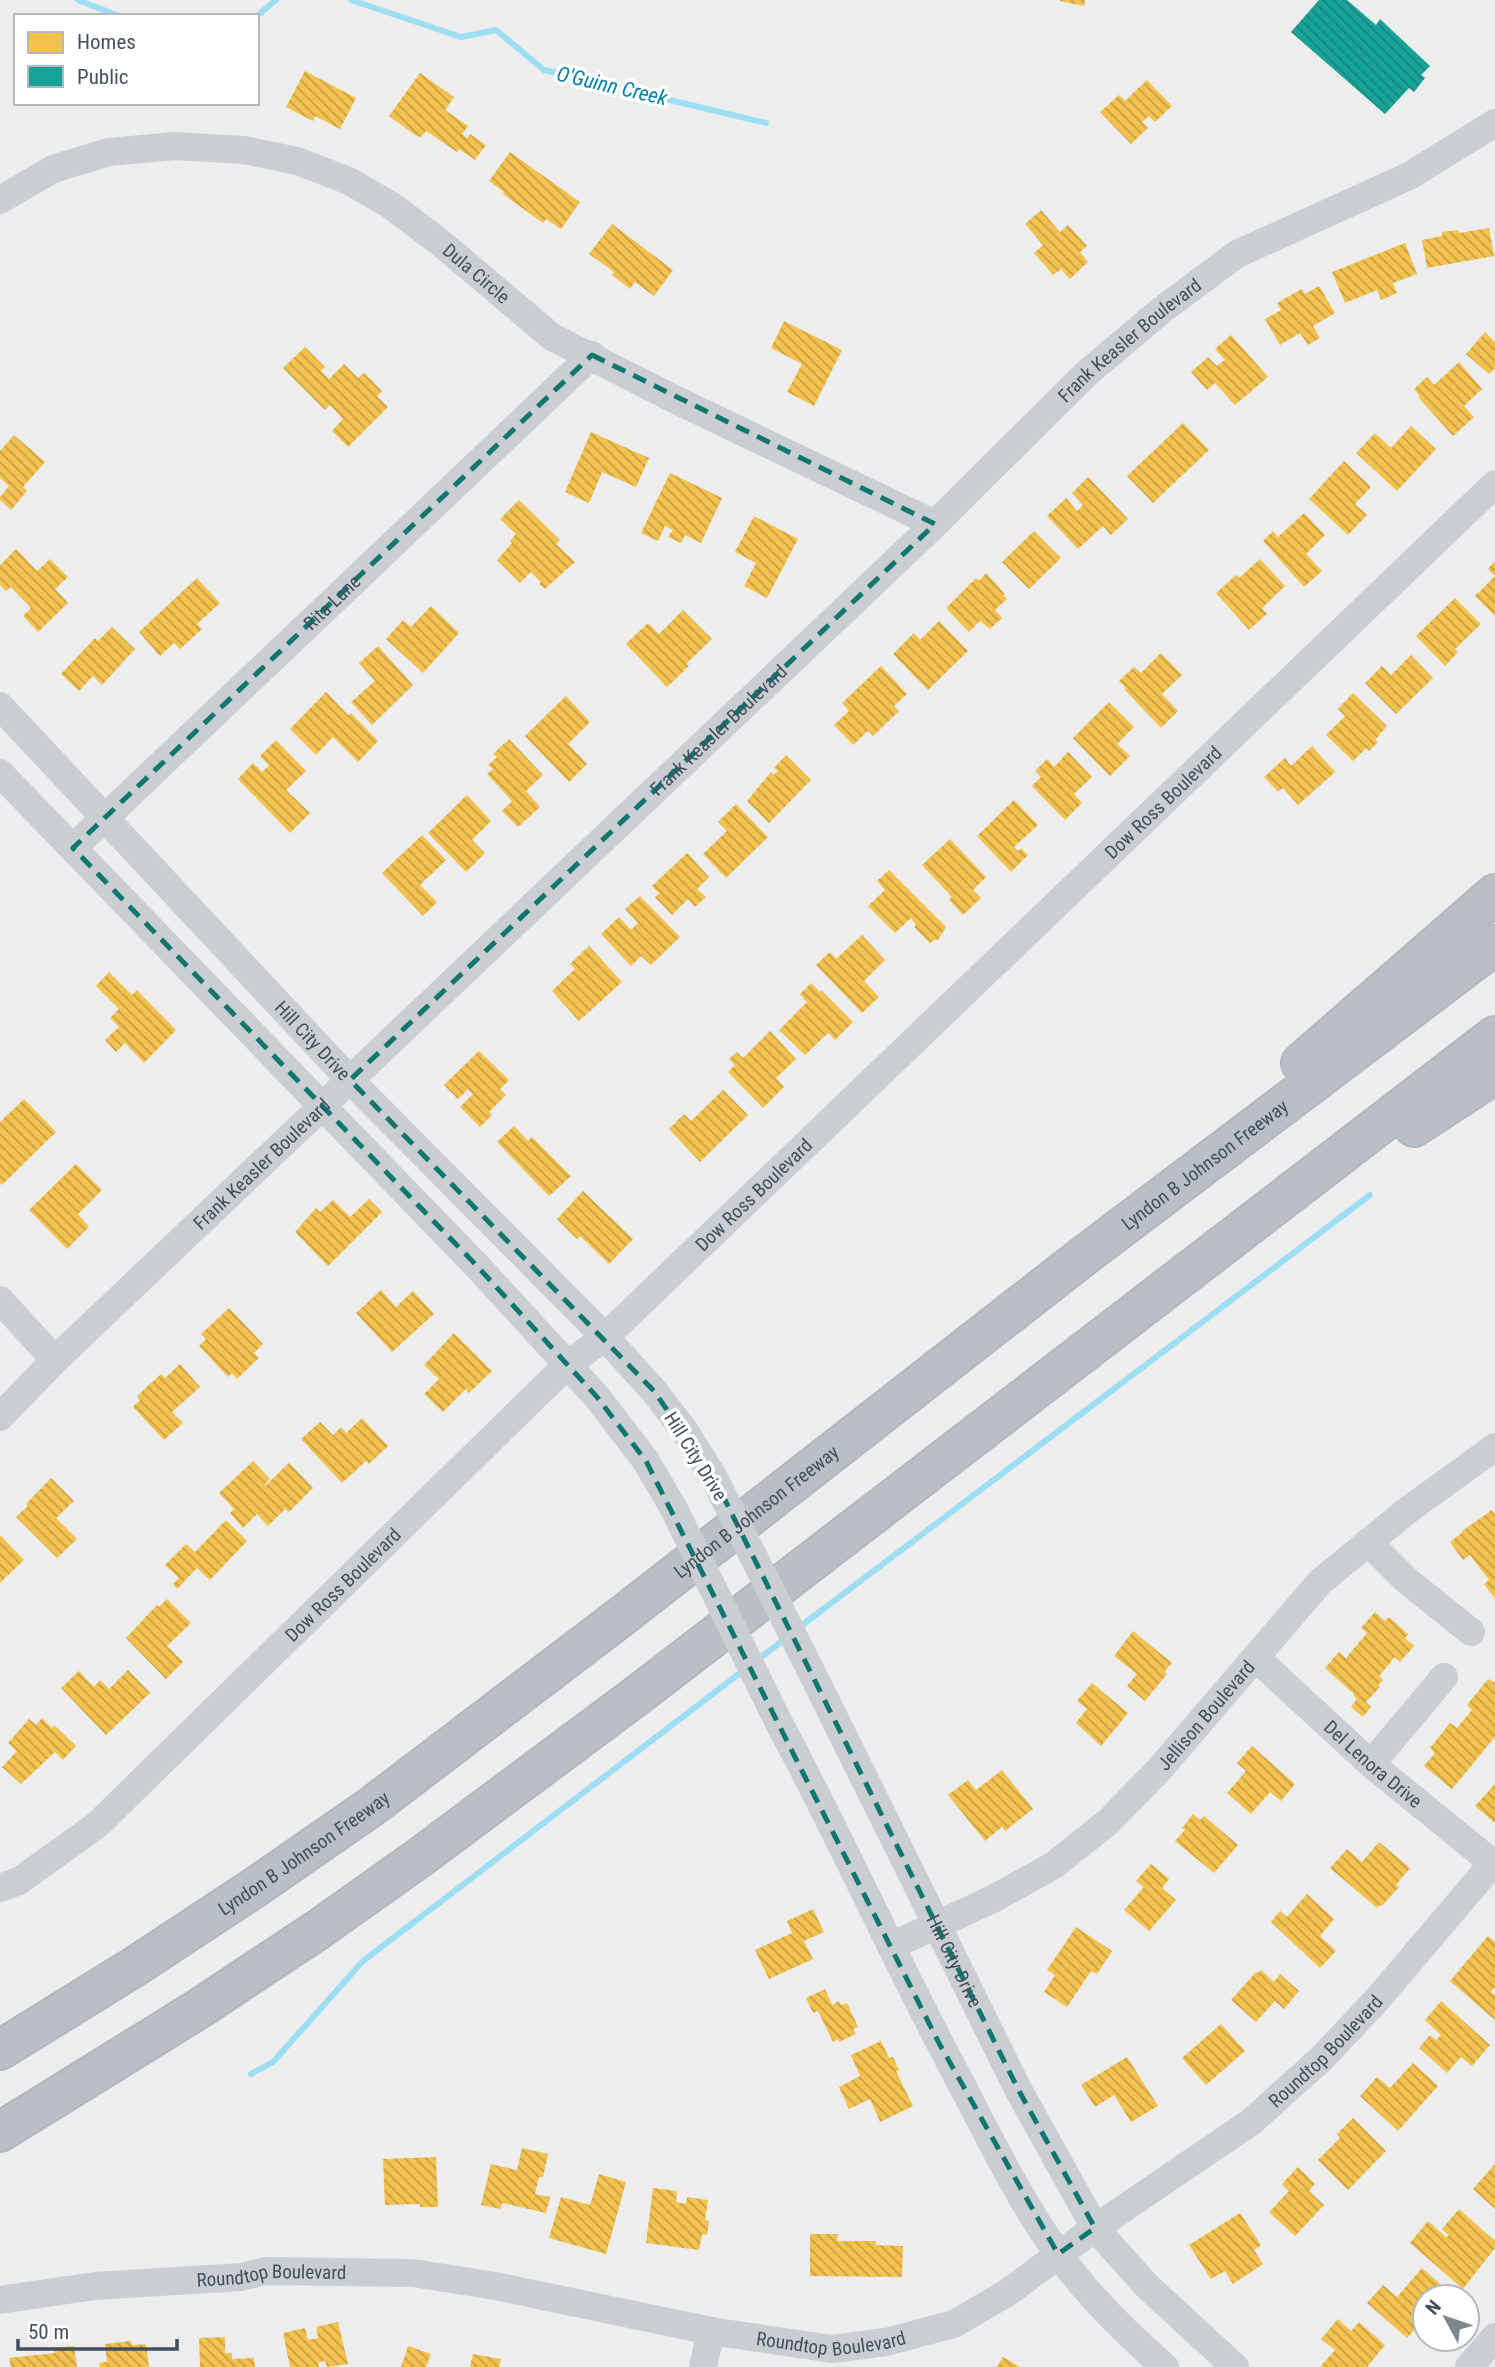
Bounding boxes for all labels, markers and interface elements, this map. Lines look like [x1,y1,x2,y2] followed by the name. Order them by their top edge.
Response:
[14,14,259,105] legend
[77,30,136,54] text: Homes
[554,62,670,111] water label: O'Guinn Creek
[77,65,129,89] text: Public
[438,239,515,309] street label: Dula Circle
[1053,274,1206,407] street label: Frank Keasler Boulevard
[299,570,365,635] street label: Rita Lane
[645,660,792,801] street label: Frank Keasler Boulevard
[1100,741,1227,864] street label: Dow Ross Boulevard
[270,996,355,1085] street label: Hill City Drive
[189,1094,335,1235] street label: Frank Keasler Boulevard
[1117,1095,1293,1235] street label: Lyndon B Johnson Freeway
[691,1134,817,1256] street label: Dow Ross Boulevard
[659,1408,732,1505] street label: Hill City Drive
[669,1440,843,1583] street label: Lyndon B Johnson Freeway
[280,1523,406,1647] street label: Dow Ross Boulevard
[1153,1656,1260,1775] street label: Jellison Boulevard
[1319,1716,1427,1813] street label: Del Lenora Drive
[214,1786,394,1920] street label: Lyndon B Johnson Freeway
[922,1911,987,2011] street label: Hill City Drive
[1264,1991,1388,2113] street label: Roundtop Boulevard
[196,2260,346,2292] street label: Roundtop Boulevard
[1411,2283,1481,2353] north arrow
[1421,2296,1446,2319] text: N
[18,2308,177,2352] scale bar
[28,2320,69,2344] text: 50 m
[755,2326,908,2361] street label: Roundtop Boulevard

